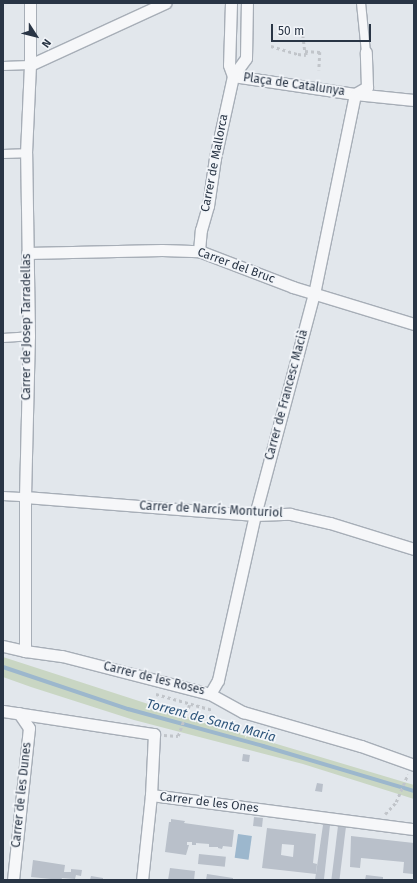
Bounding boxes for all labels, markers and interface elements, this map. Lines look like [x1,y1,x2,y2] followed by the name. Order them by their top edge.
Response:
[16,16,56,56] north arrow
[273,16,373,42] scale bar
[278,24,304,38] text: 50 m
[39,37,54,50] text: N
[242,71,346,99] street label: Plaça de Catalunya
[198,113,232,213] street label: Carrer de Mallorca
[195,245,277,287] street label: Carrer del Bruc
[20,254,34,400] street label: Carrer de Josep Tarradellas
[263,328,311,462] street label: Carrer de Francesc Macià
[139,499,283,521] street label: Carrer de Narcís Monturiol
[102,659,206,699] street label: Carrer de les Roses
[145,696,277,746] water label: Torrent de Santa Maria
[9,742,35,848] street label: Carrer de les Dunes
[159,790,259,816] street label: Carrer de les Ones

